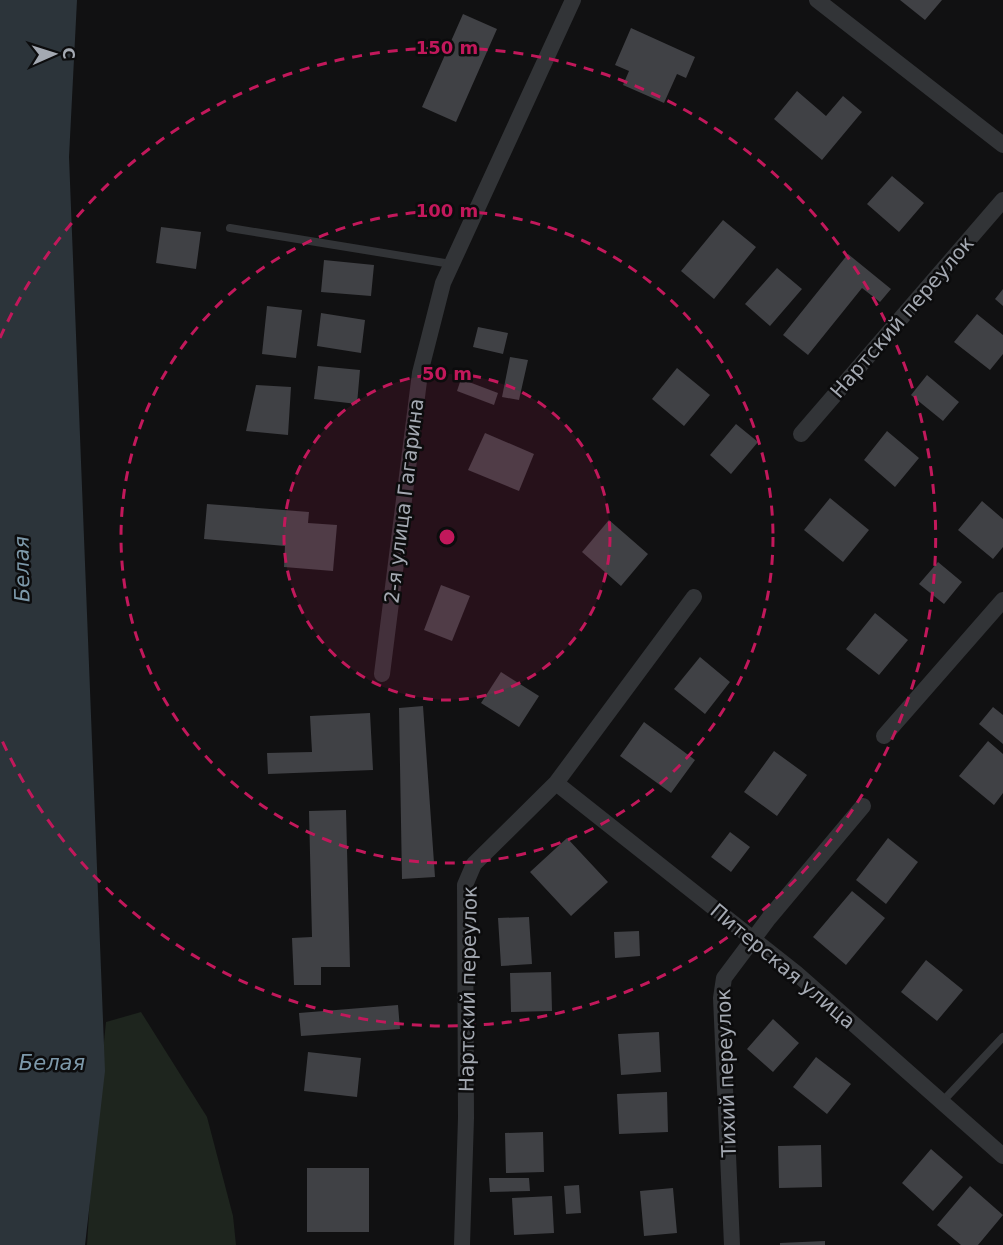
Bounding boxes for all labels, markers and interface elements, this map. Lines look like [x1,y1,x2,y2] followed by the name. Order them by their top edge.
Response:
[24,24,84,84] north arrow
[416,37,478,58] text: 150 m
[59,47,78,60] text: С
[416,200,478,221] text: 100 m
[825,231,979,403] street label: Нартский переулок
[422,363,472,384] text: 50 m
[380,397,428,605] street label: 2-я улица Гагарина
[437,527,457,547] centre of rings
[9,536,35,602] water label: Белая
[454,886,482,1092] street label: Нартский переулок
[706,898,860,1034] street label: Питерская улица
[711,988,741,1159] street label: Тихий переулок
[19,1051,85,1075] water label: Белая

